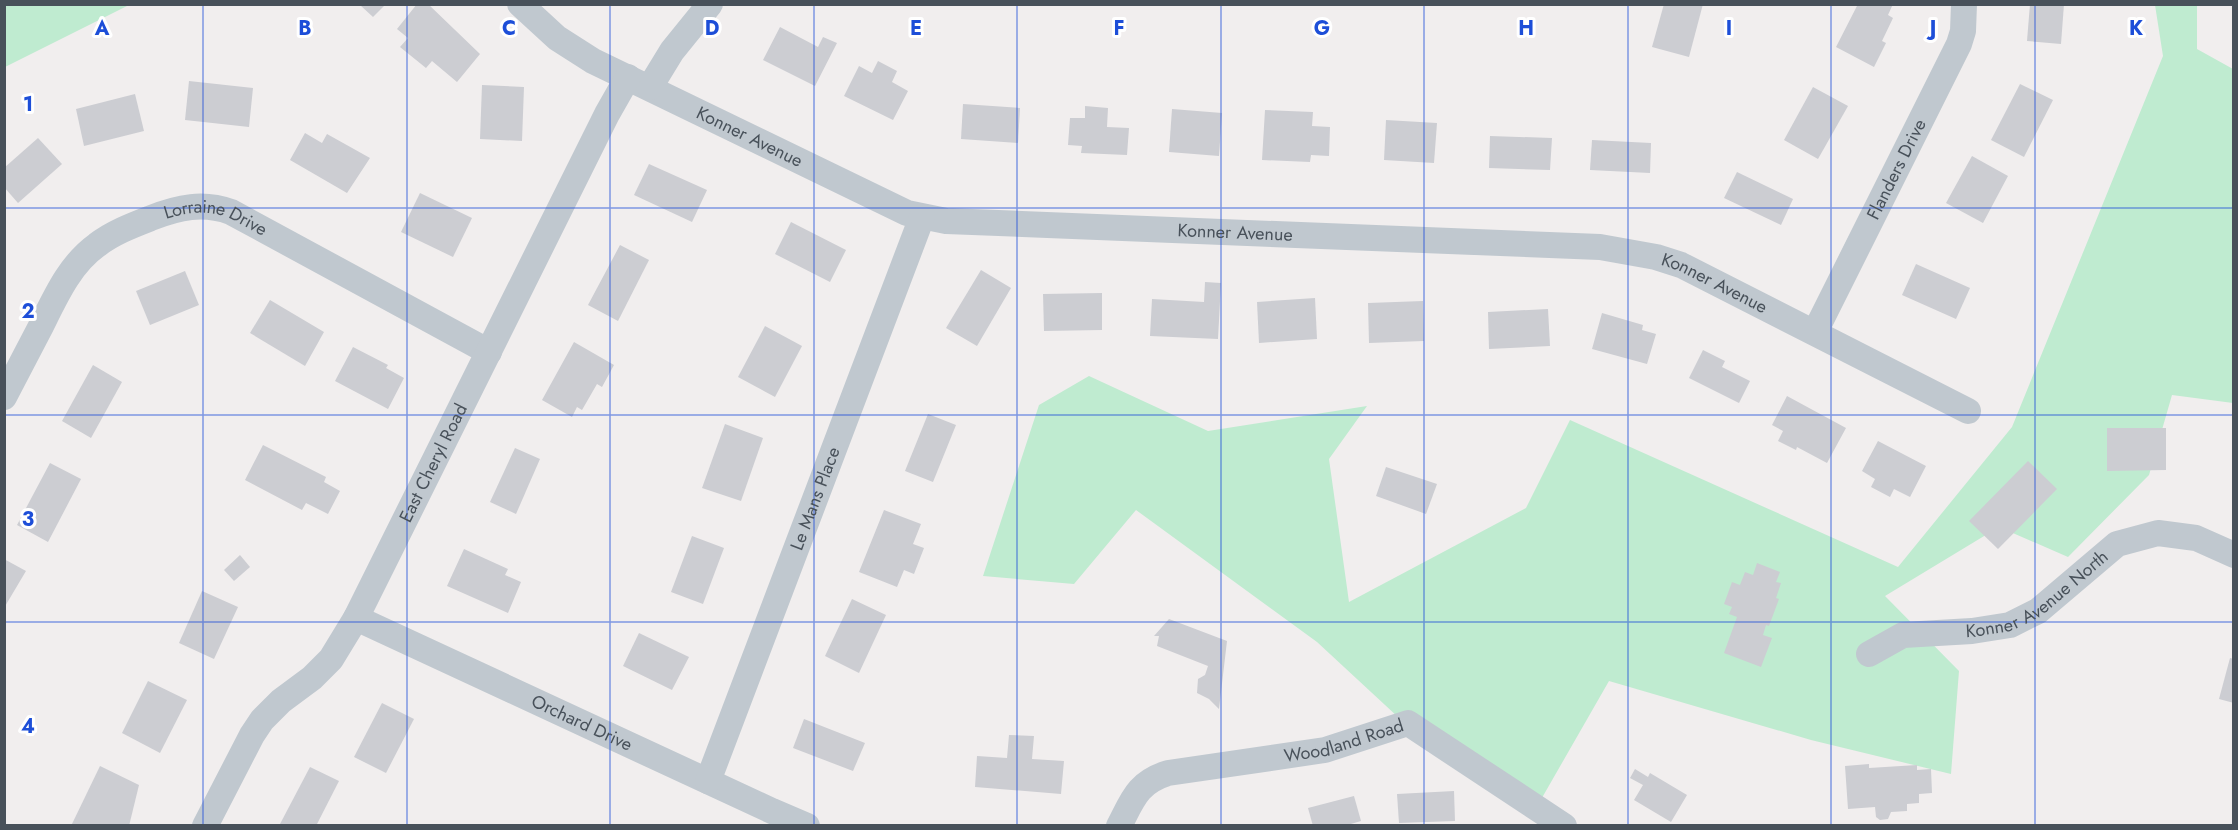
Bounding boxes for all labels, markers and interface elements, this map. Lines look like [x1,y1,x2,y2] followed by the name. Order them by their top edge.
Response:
[94,14,110,43] text: A
[298,14,312,43] text: B
[502,14,516,43] text: C
[705,14,719,43] text: D
[910,14,922,43] text: E
[1113,14,1125,43] text: F
[1314,14,1330,43] text: G
[1518,14,1534,43] text: H
[1726,14,1732,43] text: I
[1926,14,1936,43] text: J
[2129,14,2143,43] text: K
[23,90,33,119] text: 1
[692,100,807,174] street label: Konner Avenue
[1860,114,1933,224] street label: Flanders Drive
[160,194,272,242] street label: Lorraine Drive
[1177,217,1293,248] street label: Konner Avenue
[1658,247,1772,320] street label: Konner Avenue
[21,297,35,326] text: 2
[393,399,474,527] street label: East Cheryl Road
[784,443,847,554] street label: Le Mans Place
[22,505,34,534] text: 3
[1965,544,2114,644] street label: Konner Avenue North
[527,688,637,757] street label: Orchard Drive
[21,712,35,741] text: 4
[1282,712,1407,769] street label: Woodland Road

